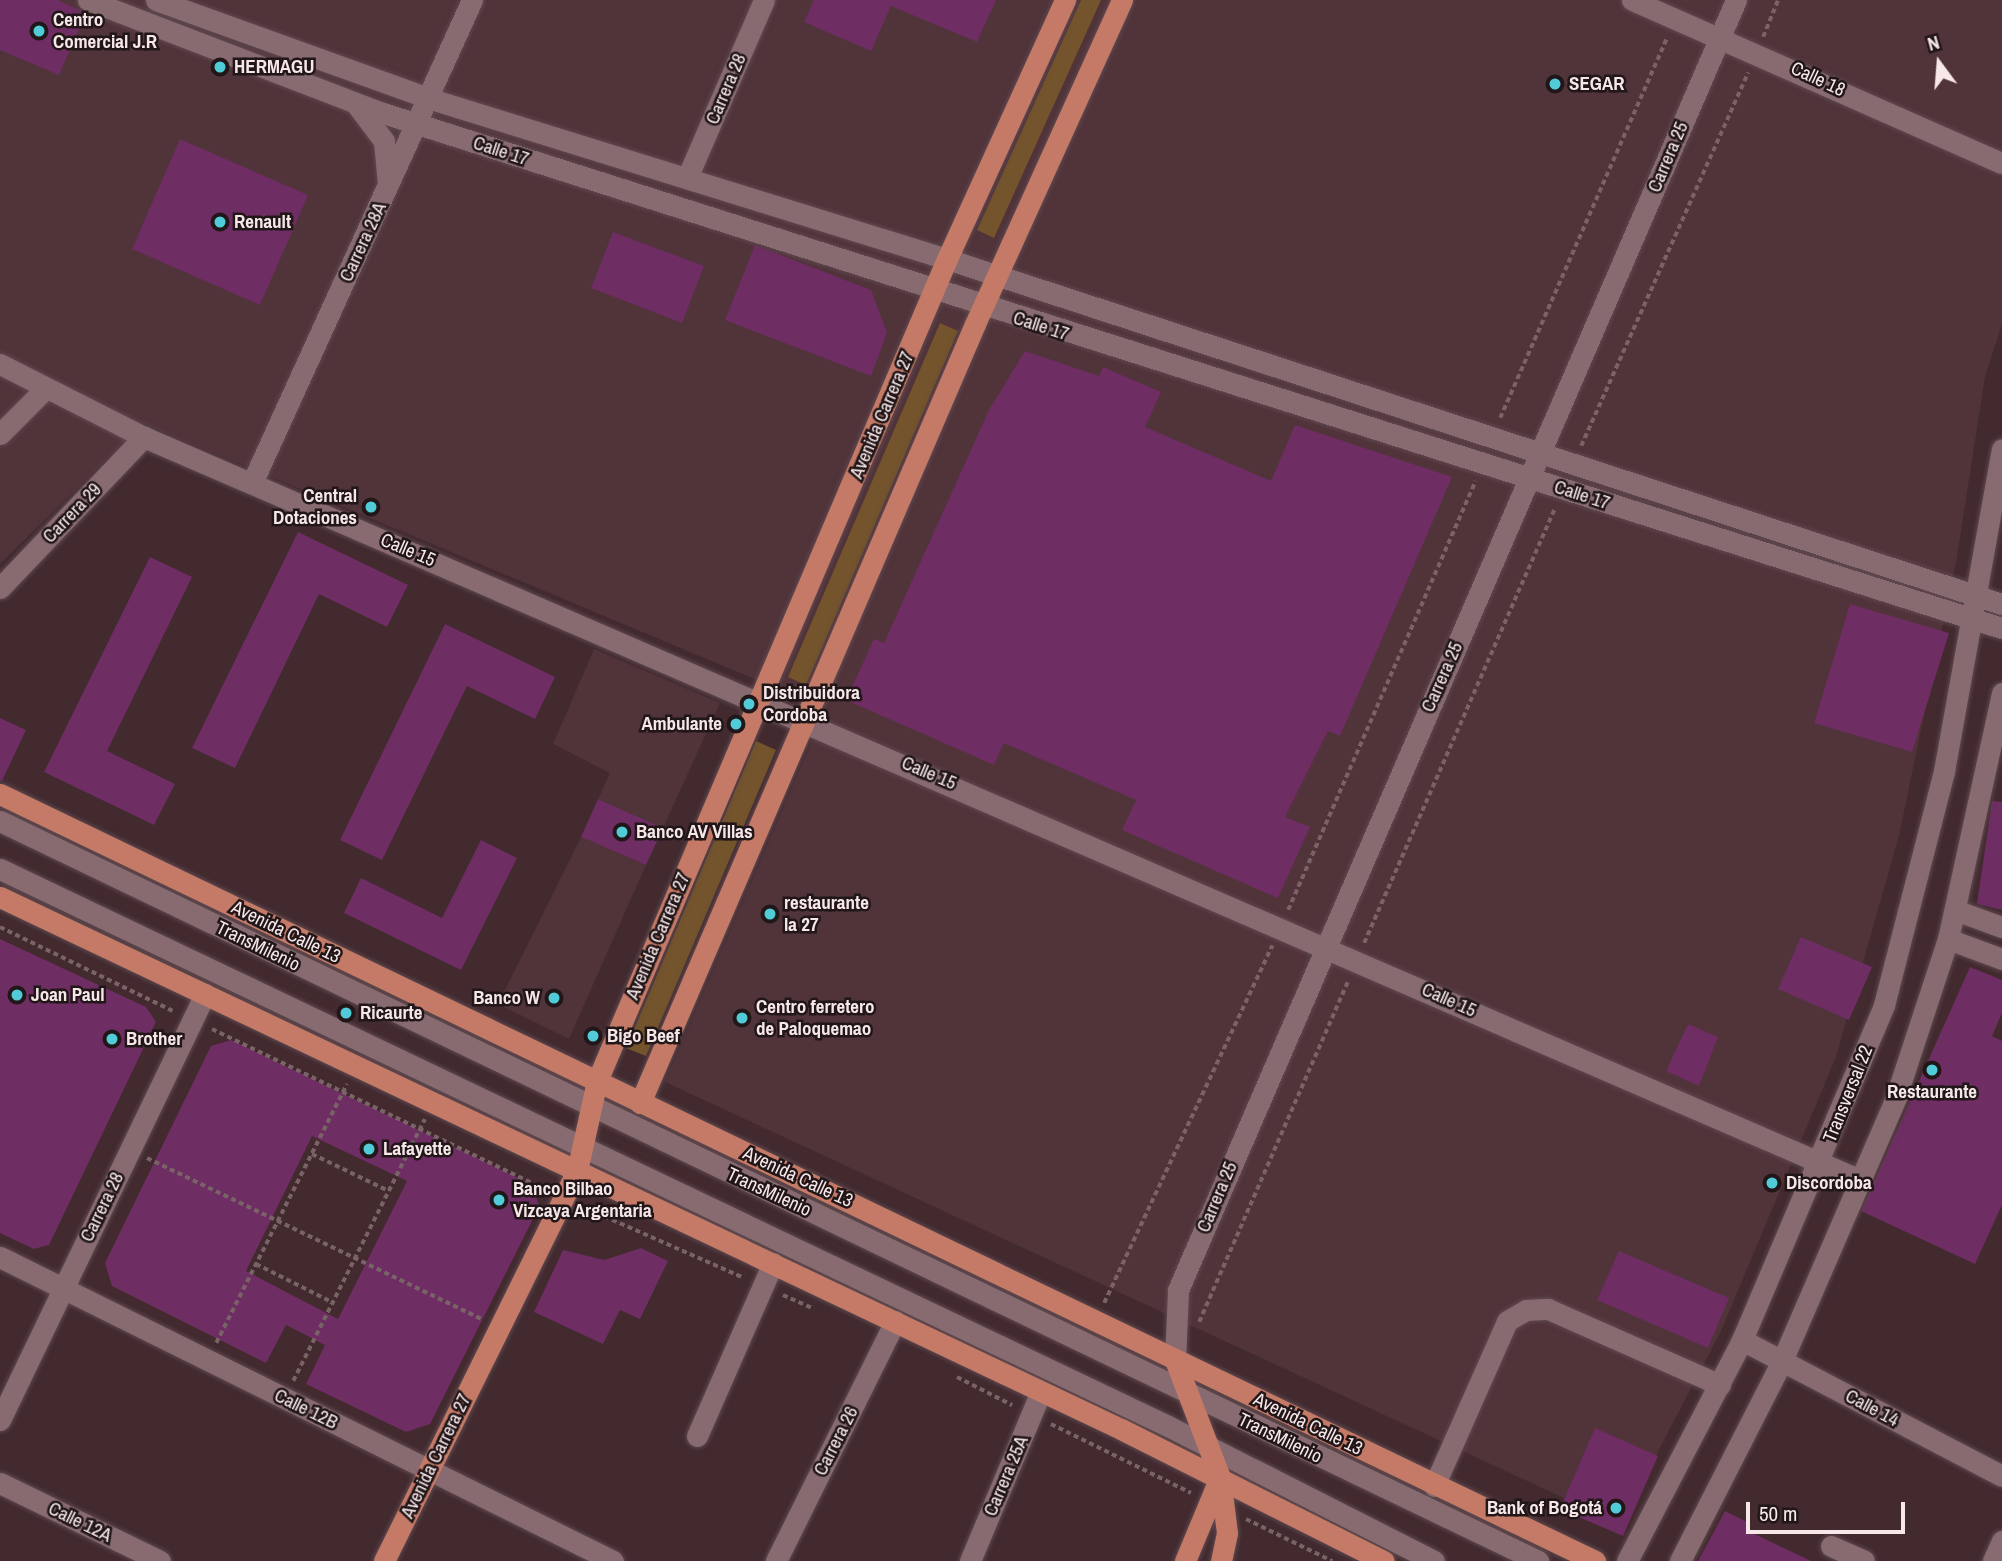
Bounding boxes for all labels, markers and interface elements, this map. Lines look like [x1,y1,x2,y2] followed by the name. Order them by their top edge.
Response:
[53,9,157,53] place label: Centro Comercial J.R
[31,23,47,39] marker: Centro Comercial J.R
[1904,28,1974,98] north arrow
[1924,29,1942,57] text: N
[701,50,751,128] street label: Carrera 28
[234,56,314,78] place label: HERMAGU
[1787,57,1849,101] street label: Calle 18
[212,59,228,75] marker: HERMAGU
[1569,73,1624,95] place label: SEGAR
[1547,76,1563,92] marker: SEGAR
[1643,118,1693,196] street label: Carrera 25
[470,131,532,171] street label: Calle 17
[335,199,391,285] street label: Carrera 28A
[234,211,291,233] place label: Renault
[212,214,228,230] marker: Renault
[1010,306,1072,346] street label: Calle 17
[845,348,919,482] street label: Avenida Carrera 27
[1551,475,1613,515] street label: Calle 17
[38,478,106,548] street label: Carrera 29
[273,485,357,529] place label: Central Dotaciones
[363,499,379,515] marker: Central Dotaciones
[377,528,439,572] street label: Calle 15
[1416,638,1468,716] street label: Carrera 25
[763,682,860,726] place label: Distribuidora Cordoba
[741,696,757,712] marker: Distribuidora Cordoba
[641,713,722,735] place label: Ambulante
[728,716,744,732] marker: Ambulante
[898,751,960,795] street label: Calle 15
[636,821,753,843] place label: Banco AV Villas
[614,824,630,840] marker: Banco AV Villas
[621,869,695,1003] street label: Avenida Carrera 27
[784,892,869,936] place label: restaurante la 27
[228,896,344,968] street label: Avenida Calle 13
[762,906,778,922] marker: restaurante la 27
[212,916,304,976] street label: TransMilenio
[1418,978,1480,1022] street label: Calle 15
[31,984,105,1006] place label: Joan Paul
[9,987,25,1003] marker: Joan Paul
[473,987,540,1009] place label: Banco W
[546,990,562,1006] marker: Banco W
[756,996,875,1040] place label: Centro ferretero de Paloquemao
[360,1002,422,1024] place label: Ricaurte
[338,1005,354,1021] marker: Ricaurte
[734,1010,750,1026] marker: Centro ferretero de Paloquemao
[607,1025,680,1047] place label: Bigo Beef
[126,1028,182,1050] place label: Brother
[585,1028,601,1044] marker: Bigo Beef
[104,1031,120,1047] marker: Brother
[1818,1042,1878,1146] street label: Transversal 22
[1924,1062,1940,1078] marker: Restaurante
[1887,1081,1977,1103] place label: Restaurante
[383,1138,451,1160] place label: Lafayette
[361,1141,377,1157] marker: Lafayette
[740,1142,856,1212] street label: Avenida Calle 13
[1192,1158,1242,1236] street label: Carrera 25
[723,1163,815,1221] street label: TransMilenio
[75,1169,129,1245] street label: Carrera 28
[1786,1172,1872,1194] place label: Discordoba
[1764,1175,1780,1191] marker: Discordoba
[513,1178,652,1222] place label: Banco Bilbao Vizcaya Argentaria
[491,1192,507,1208] marker: Banco Bilbao Vizcaya Argentaria
[271,1384,341,1434] street label: Calle 12B
[1841,1385,1903,1431] street label: Calle 14
[1250,1388,1366,1460] street label: Avenida Calle 13
[396,1390,476,1522] street label: Avenida Carrera 27
[809,1403,863,1479] street label: Carrera 26
[1234,1408,1326,1468] street label: TransMilenio
[979,1432,1033,1520] street label: Carrera 25A
[1750,1488,1909,1532] scale bar
[45,1497,115,1547] street label: Calle 12A
[1487,1497,1602,1519] place label: Bank of Bogotá
[1759,1499,1797,1528] text: 50 m
[1608,1500,1624,1516] marker: Bank of Bogotá

